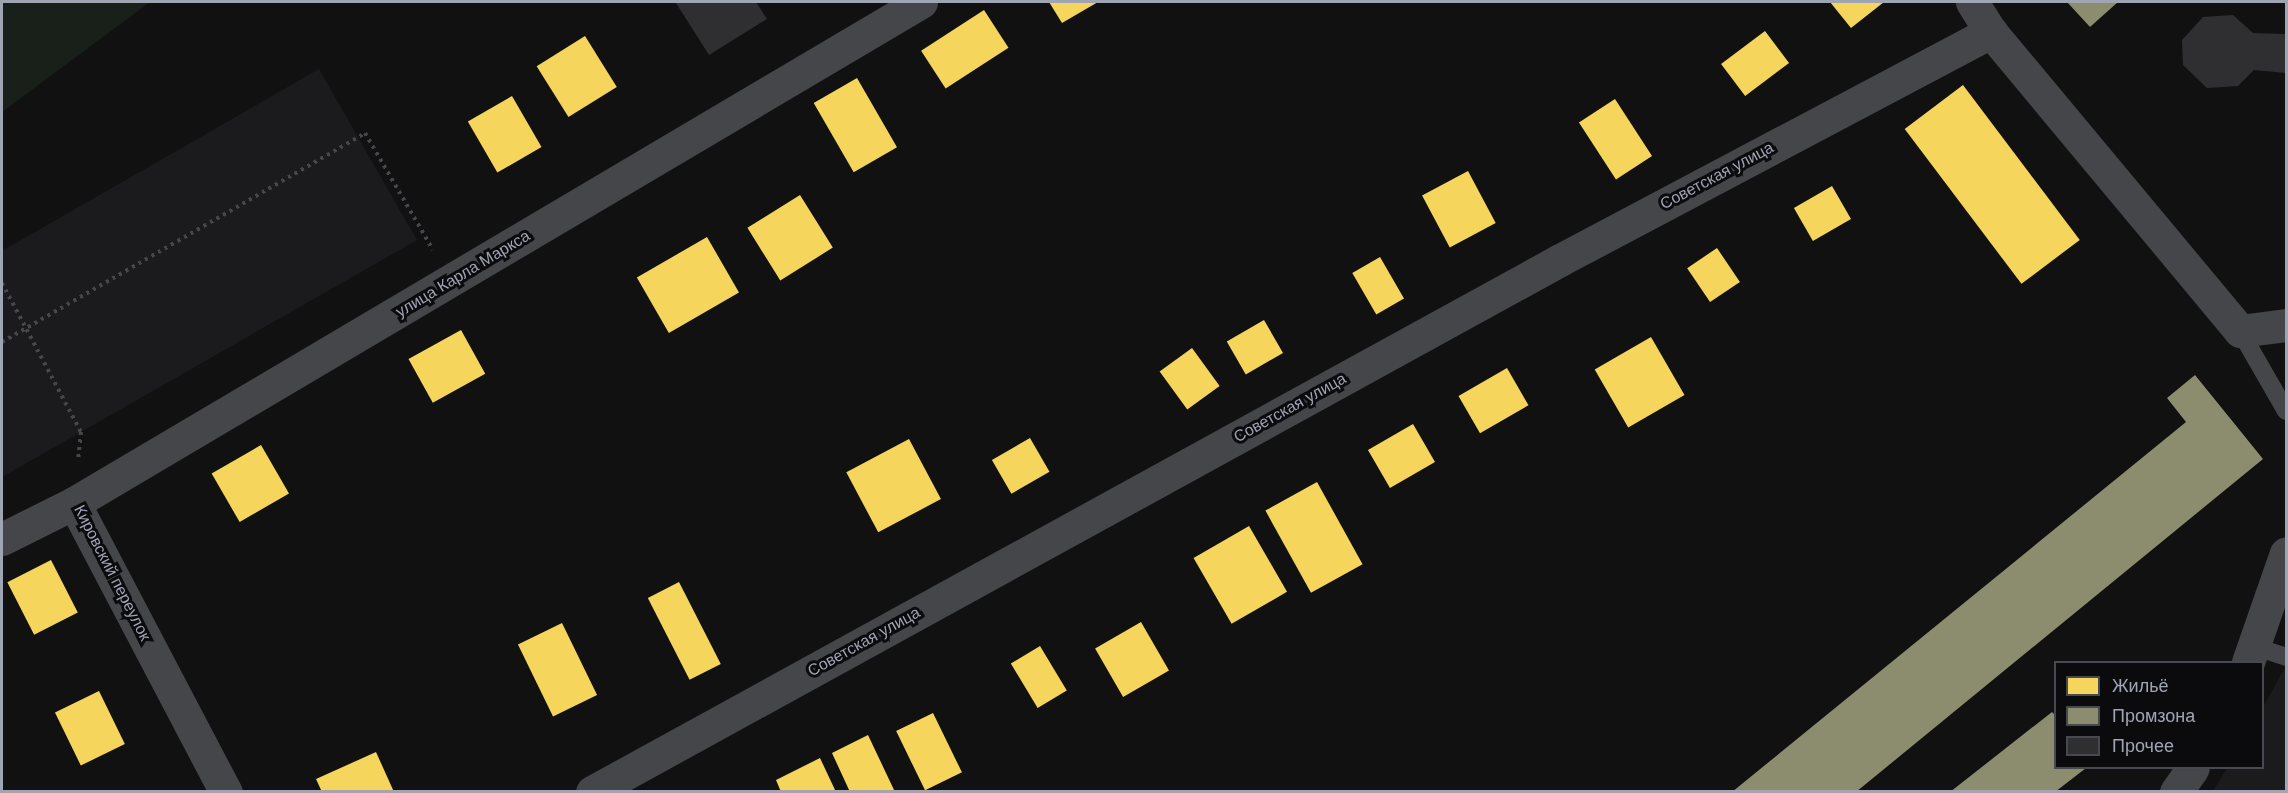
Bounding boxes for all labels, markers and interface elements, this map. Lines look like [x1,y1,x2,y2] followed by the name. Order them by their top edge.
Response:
[1657,138,1777,214] street label: Советская улица
[392,226,534,322] street label: улица Карла Маркса
[1230,369,1350,447] street label: Советская улица
[69,502,155,644] street label: Кировский переулок
[804,603,924,681] street label: Советская улица
[2054,661,2264,769] legend
[2112,676,2169,696] text: Жильё
[2112,706,2195,726] text: Промзона
[2112,736,2174,756] text: Прочее

